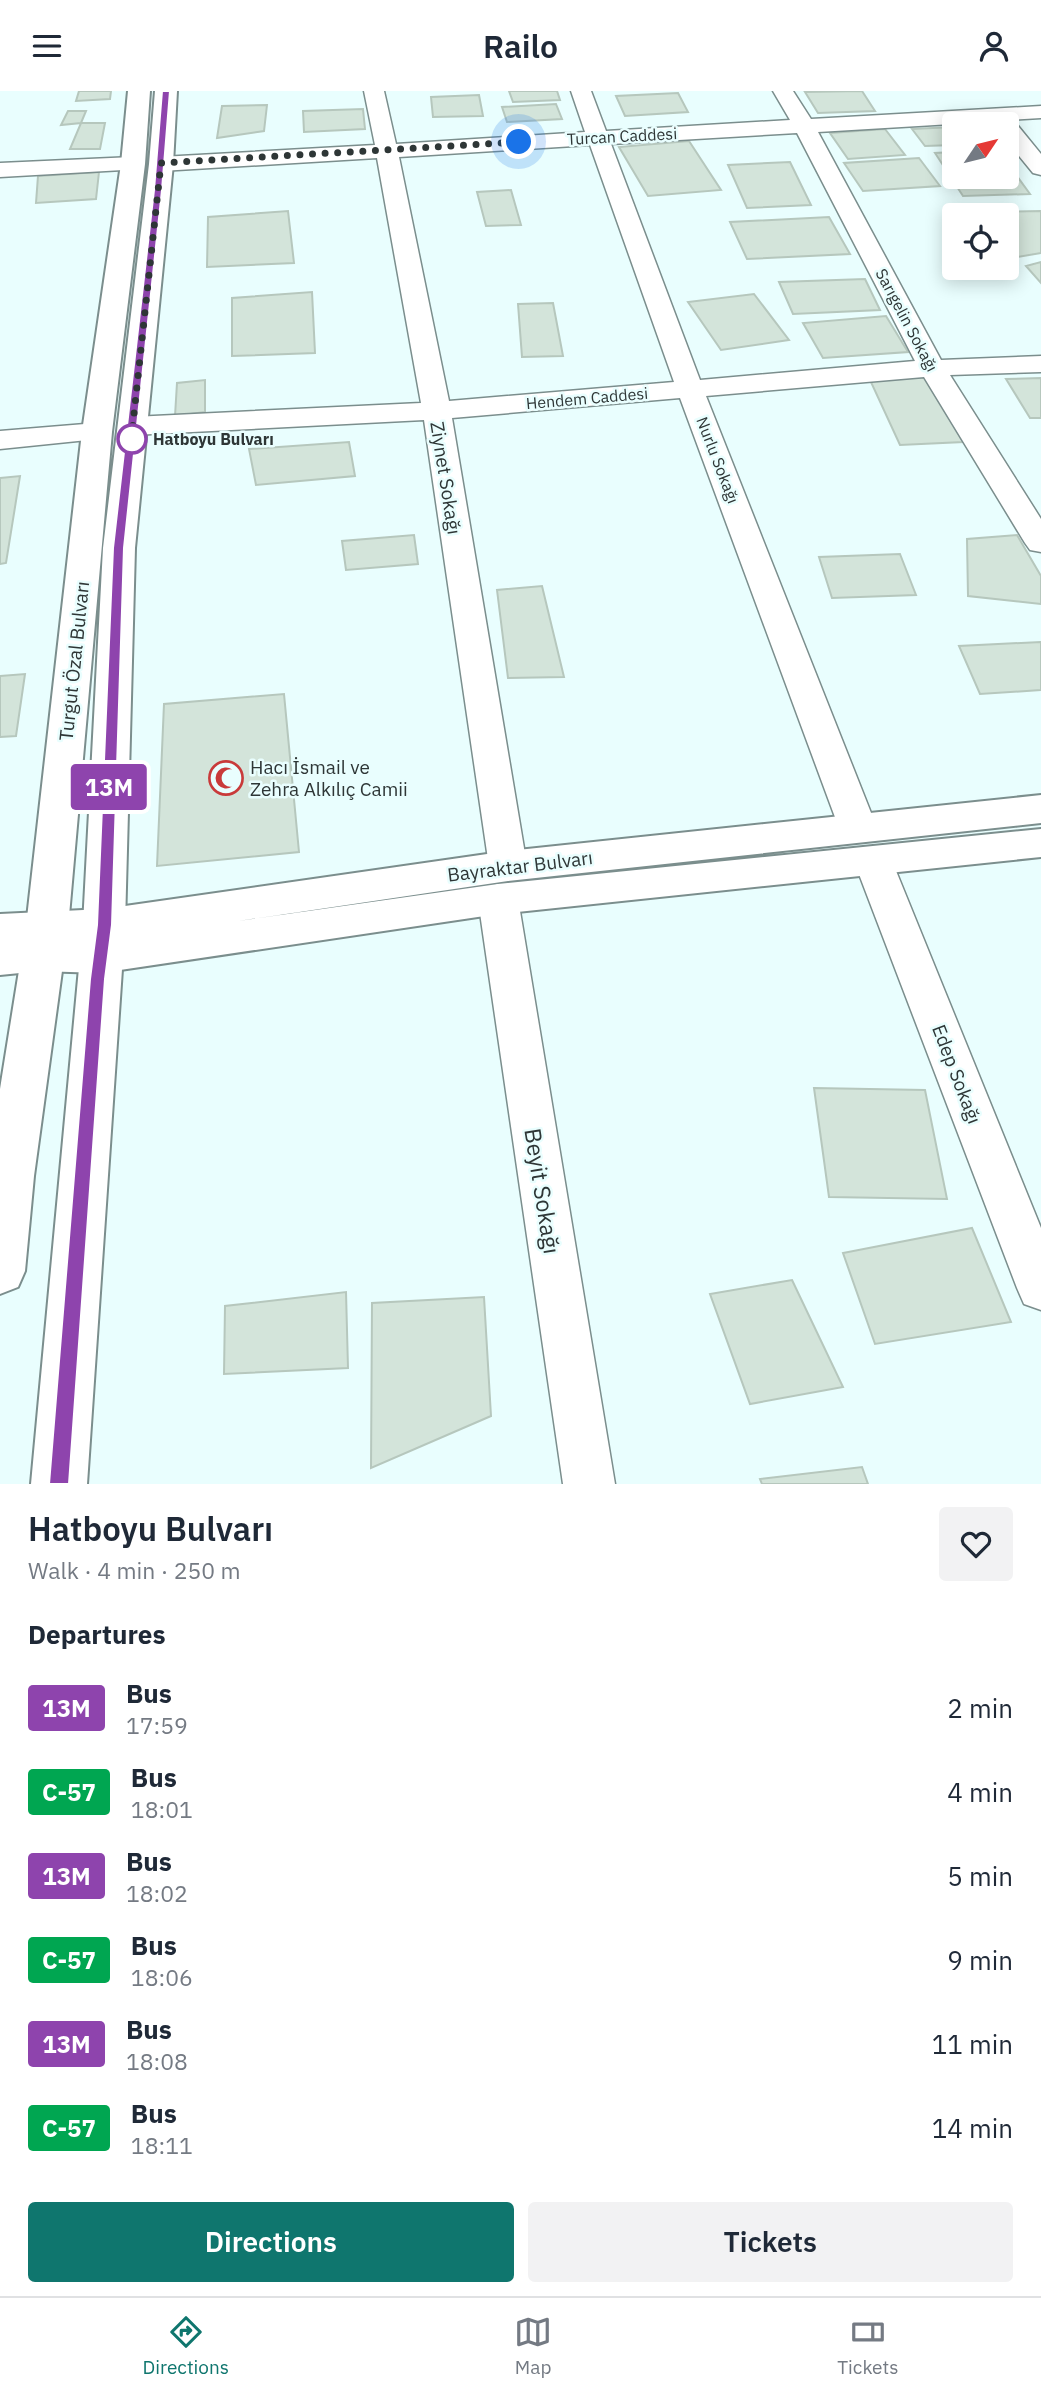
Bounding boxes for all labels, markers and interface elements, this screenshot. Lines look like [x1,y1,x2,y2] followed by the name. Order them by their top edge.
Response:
[483,25,558,67] text: Railo
[28,27,66,65] icon: menu
[975,27,1013,65] icon: person
[942,112,1018,189] north arrow
[942,112,1019,280] map controls
[566,123,678,149] street label: Turcan Caddesi
[501,124,536,159] your location
[942,203,1019,280] button: locate
[871,265,943,375] street label: Sarıgelin Sokağı
[525,383,649,413] street label: Hendem Caddesi
[692,414,744,506] street label: Nurlu Sokağı
[425,420,467,536] street label: Ziynet Sokağı
[117,424,147,454] marker: Hatboyu Bulvarı
[153,429,274,449] place label: Hatboyu Bulvarı
[54,580,94,742] street label: Turgut Özal Bulvarı
[250,755,408,801] place label: Hacı İsmail ve Zehra Alkılıç Camii
[207,759,245,797] mosque icon: Hacı İsmail ve Zehra Alkılıç Camii
[69,764,149,810] line badge: 13M
[85,771,133,803] text: 13M
[446,845,594,887] street label: Bayraktar Bulvarı
[927,1021,987,1127] street label: Edep Sokağı
[518,1126,568,1256] street label: Beyit Sokağı
[28,1507,273,1550] text: Hatboyu Bulvarı
[939,1507,1013,1581] button: heart
[28,1555,241,1585] text: Walk · 4 min · 250 m
[28,1617,166,1651] text: Departures
[126,1676,172,1710] text: Bus
[947,1691,1013,1725] text: 2 min
[42,1692,91,1724] text: 13M
[126,1710,188,1740] text: 17:59
[131,1760,177,1794] text: Bus
[947,1775,1013,1809] text: 4 min
[42,1776,96,1808] text: C-57
[131,1794,193,1824] text: 18:01
[126,1844,172,1878] text: Bus
[947,1859,1013,1893] text: 5 min
[42,1860,91,1892] text: 13M
[126,1878,188,1908] text: 18:02
[131,1928,177,1962] text: Bus
[947,1943,1013,1977] text: 9 min
[42,1944,96,1976] text: C-57
[131,1962,193,1992] text: 18:06
[126,2012,172,2046] text: Bus
[932,2027,1013,2061] text: 11 min
[42,2028,91,2060] text: 13M
[126,2046,188,2076] text: 18:08
[131,2096,177,2130] text: Bus
[932,2111,1013,2145] text: 14 min
[42,2112,96,2144] text: C-57
[131,2130,193,2160] text: 18:11
[28,2202,514,2282] button: Directions
[528,2202,1013,2282] button: Tickets
[143,2313,229,2379] tab: Directions
[514,2313,552,2379] tab: Map
[837,2313,898,2379] tab: Tickets

